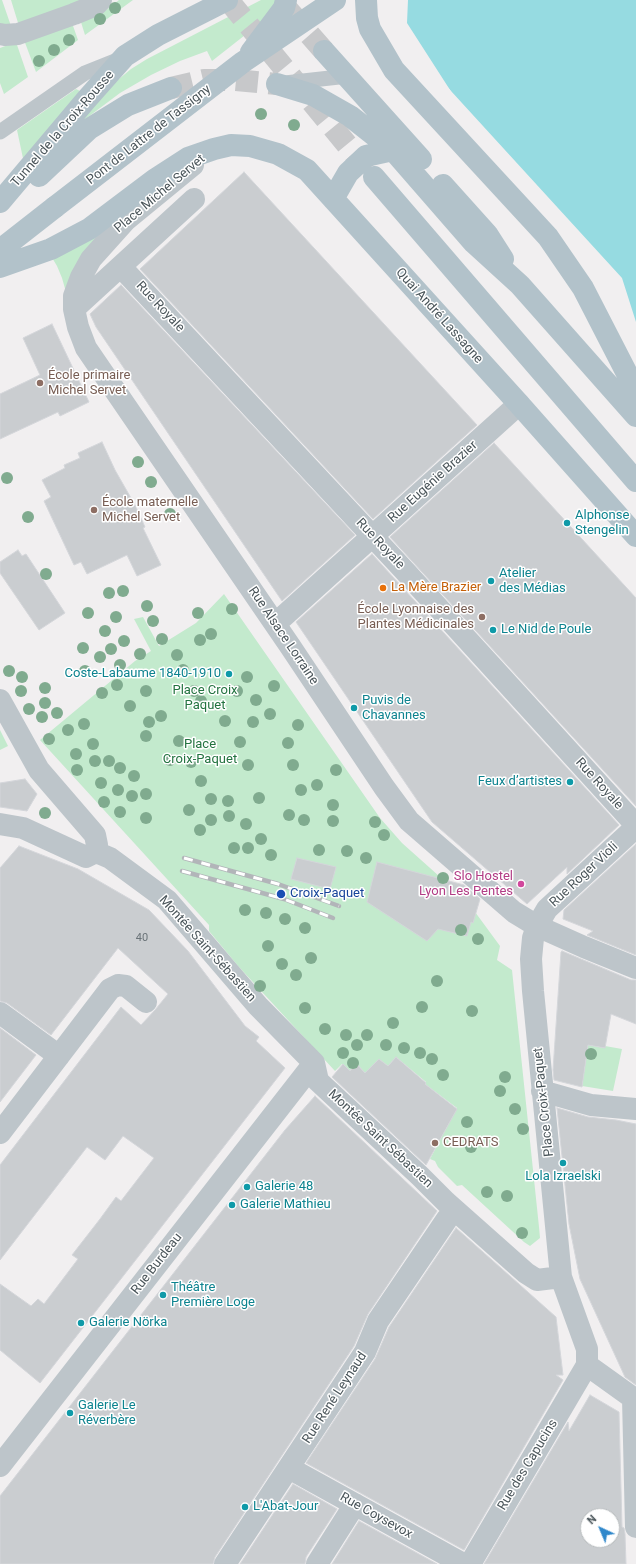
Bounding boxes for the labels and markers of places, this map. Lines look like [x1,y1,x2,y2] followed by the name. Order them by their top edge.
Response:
[48,368,130,399] place label: École primaire Michel Servet
[35,378,45,388] marker: École primaire Michel Servet
[102,495,198,526] place label: École maternelle Michel Servet
[89,505,99,515] marker: École maternelle Michel Servet
[575,508,629,539] place label: Alphonse Stengelin
[562,518,572,528] marker: Alphonse Stengelin
[499,566,566,597] place label: Atelier des Médias
[486,576,496,586] marker: Atelier des Médias
[391,580,481,596] place label: La Mère Brazier
[378,583,388,593] marker: La Mère Brazier
[357,602,474,633] place label: École Lyonnaise des Plantes Médicinales
[477,612,487,622] marker: École Lyonnaise des Plantes Médicinales
[501,622,591,638] place label: Le Nid de Poule
[488,625,498,635] marker: Le Nid de Poule
[65,666,221,682] place label: Coste-Labaume 1840-1910
[224,669,234,679] marker: Coste-Labaume 1840-1910
[362,693,426,724] place label: Puvis de Chavannes
[349,703,359,713] marker: Puvis de Chavannes
[478,774,562,790] place label: Feux d’artistes
[565,777,575,787] marker: Feux d’artistes
[419,869,513,900] place label: Slo Hostel Lyon Les Pentes
[516,879,526,889] marker: Slo Hostel Lyon Les Pentes
[290,886,364,902] place label: Croix-Paquet
[275,888,287,900] marker: Croix-Paquet
[443,1135,498,1151] place label: CEDRATS
[430,1138,440,1148] marker: CEDRATS
[558,1158,568,1168] marker: Lola Izraelski
[525,1169,601,1185] place label: Lola Izraelski
[255,1179,313,1195] place label: Galerie 48
[242,1182,252,1192] marker: Galerie 48
[240,1197,331,1213] place label: Galerie Mathieu
[227,1200,237,1210] marker: Galerie Mathieu
[171,1280,255,1311] place label: Théâtre Première Loge
[158,1290,168,1300] marker: Théâtre Première Loge
[89,1315,167,1331] place label: Galerie Nörka
[76,1318,86,1328] marker: Galerie Nörka
[78,1398,136,1429] place label: Galerie Le Réverbère
[65,1408,75,1418] marker: Galerie Le Réverbère
[253,1499,318,1515] place label: L'Abat-Jour
[240,1502,250,1512] marker: L'Abat-Jour

